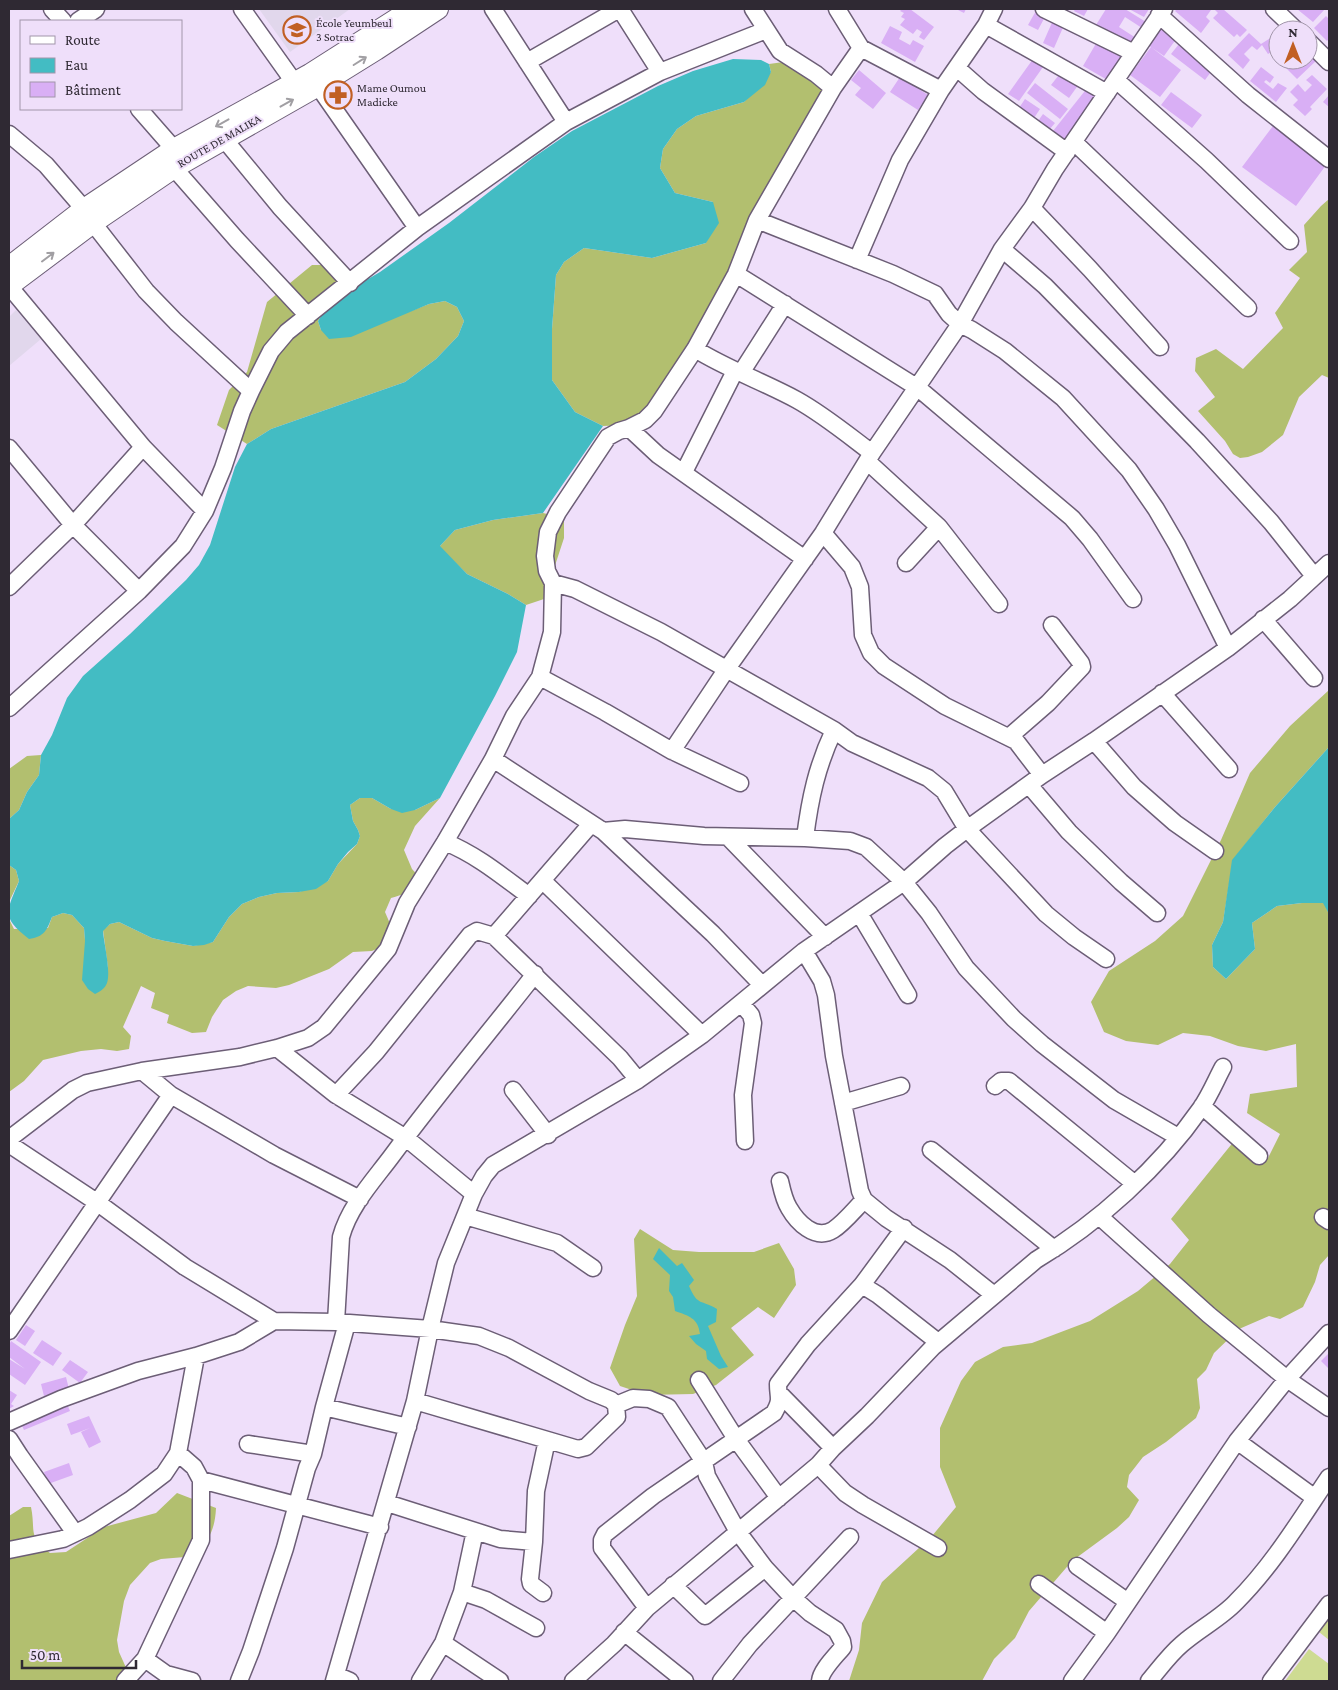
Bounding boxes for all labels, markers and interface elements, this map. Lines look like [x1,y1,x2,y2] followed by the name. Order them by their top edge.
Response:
[282,15,312,45] school or university icon: École Yeumbeul 3 Sotrac
[316,16,392,44] place label: École Yeumbeul 3 Sotrac
[20,20,182,110] legend
[1268,20,1318,70] north arrow
[1288,24,1298,40] text: N
[65,32,100,48] text: Route
[352,55,366,65] one-way arrow
[65,57,88,73] text: Eau
[323,80,353,110] pharmacy icon: Mame Oumou Madicke
[357,81,427,109] place label: Mame Oumou Madicke
[65,82,122,98] text: Bâtiment
[279,97,293,107] one-way arrow
[175,111,263,171] street label: ROUTE DE MALIKA
[215,119,230,128] one-way arrow
[41,252,55,262] one-way arrow
[22,1638,136,1670] scale bar
[30,1647,60,1663] text: 50 m

